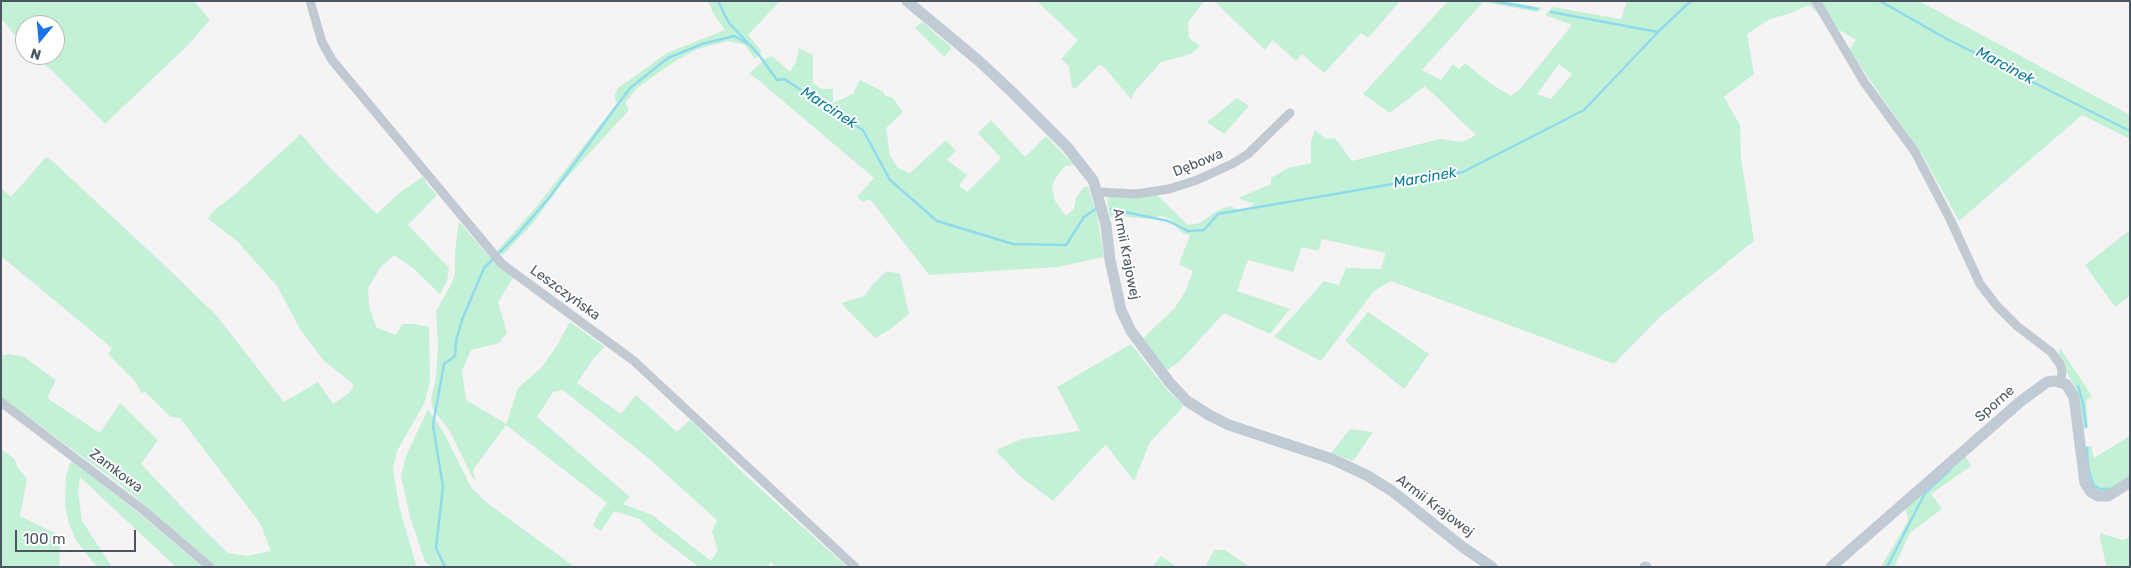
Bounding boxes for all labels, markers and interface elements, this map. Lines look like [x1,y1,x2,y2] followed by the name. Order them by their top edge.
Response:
[15,15,65,65] north arrow
[1973,43,2037,89] water label: Marcinek
[28,44,43,63] text: N
[797,83,861,133] water label: Marcinek
[1171,145,1225,181] street label: Dębowa
[1392,164,1458,192] water label: Marcinek
[1109,207,1143,301] street label: Armii Krajowej
[527,262,603,324] street label: Leszczyńska
[1972,382,2018,426] street label: Sporne
[86,446,146,496] street label: Zamkowa
[1393,471,1477,541] street label: Armii Krajowej
[18,520,139,552] scale bar
[23,530,65,548] text: 100 m

